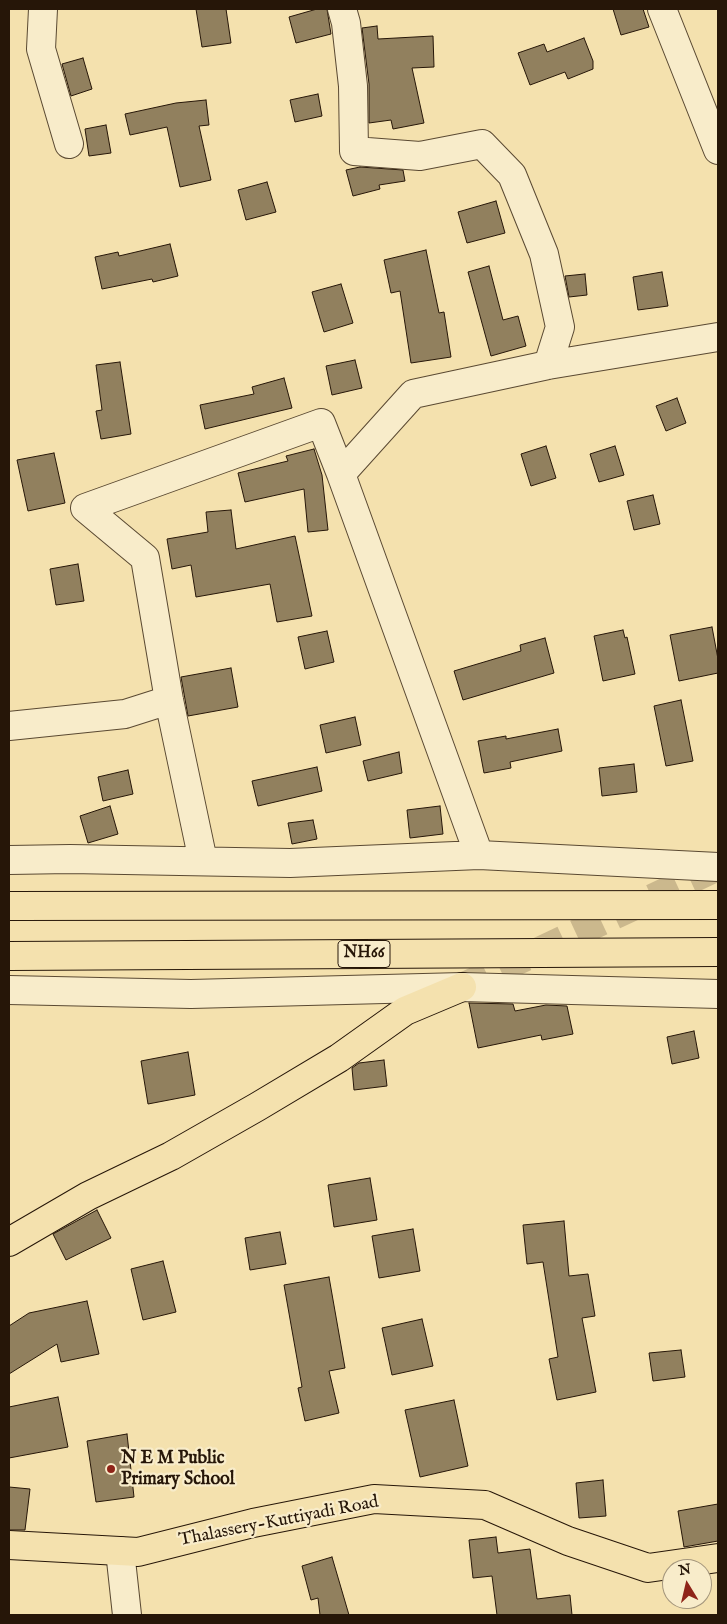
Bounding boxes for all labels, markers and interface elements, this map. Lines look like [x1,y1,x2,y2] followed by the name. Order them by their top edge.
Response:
[338,941,390,968] road number: NH66
[121,1448,235,1490] place label: N E M Public Primary School
[105,1463,117,1475] marker: N E M Public Primary School
[177,1492,381,1552] street label: Thalassery-Kuttiyadi Road
[662,1559,712,1609] north arrow
[677,1560,692,1580] text: N

